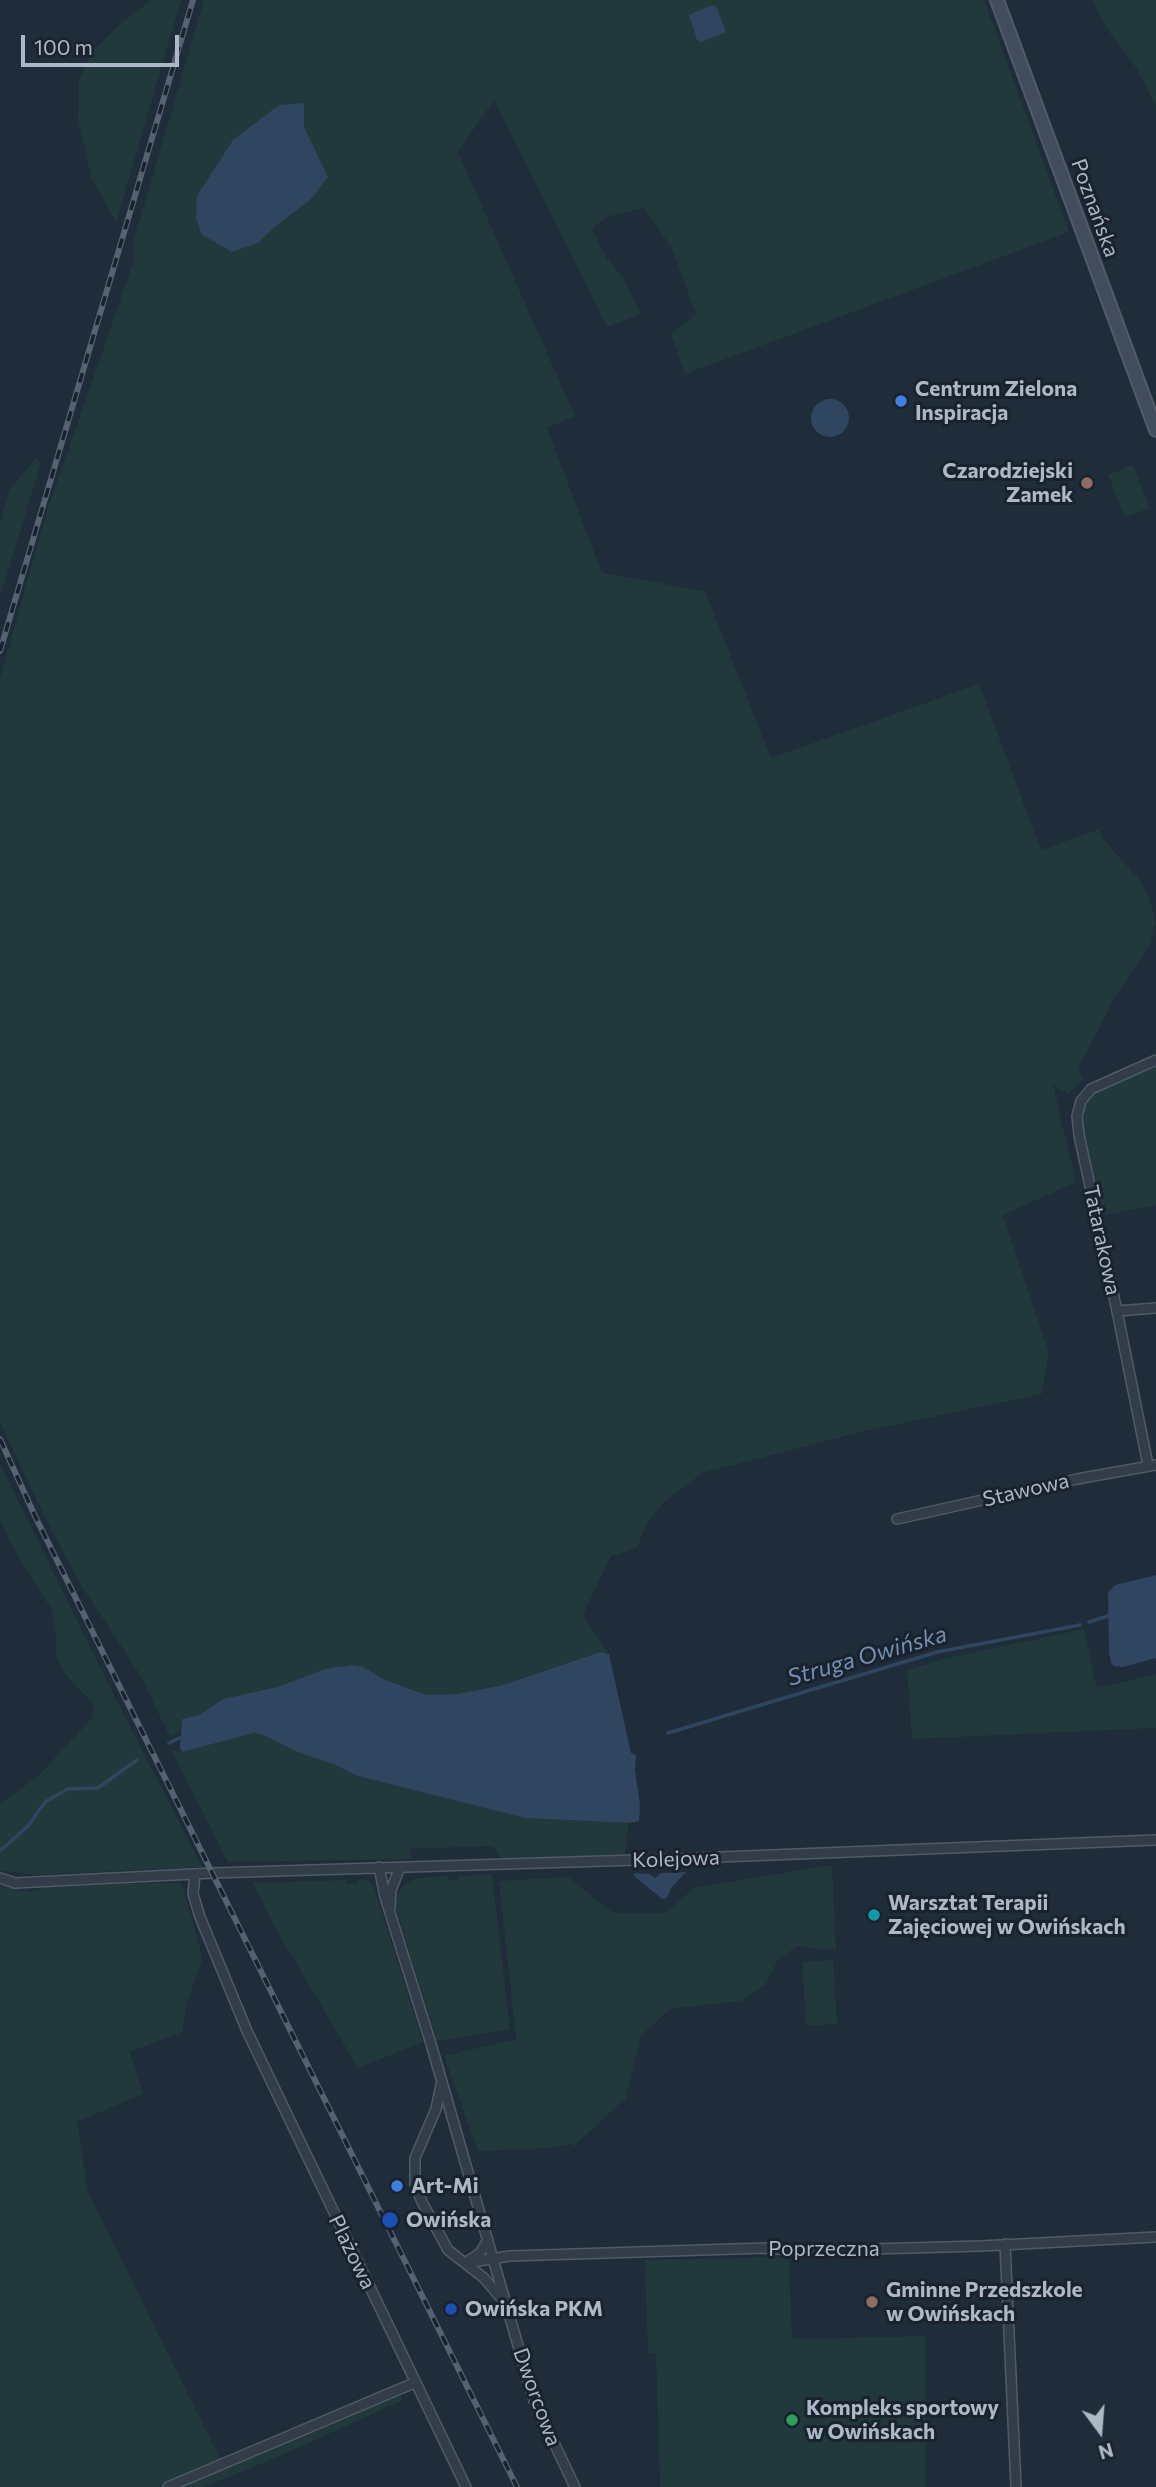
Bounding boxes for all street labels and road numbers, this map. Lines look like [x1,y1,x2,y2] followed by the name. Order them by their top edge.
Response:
[1066,155,1124,261] street label: Poznańska
[1078,1183,1126,1297] street label: Tatarakowa
[980,1468,1072,1512] street label: Stawowa
[632,1845,720,1873] street label: Kolejowa
[323,2211,381,2293] street label: Plażowa
[768,2236,880,2262] street label: Poprzeczna
[508,2344,566,2450] street label: Dworcowa

